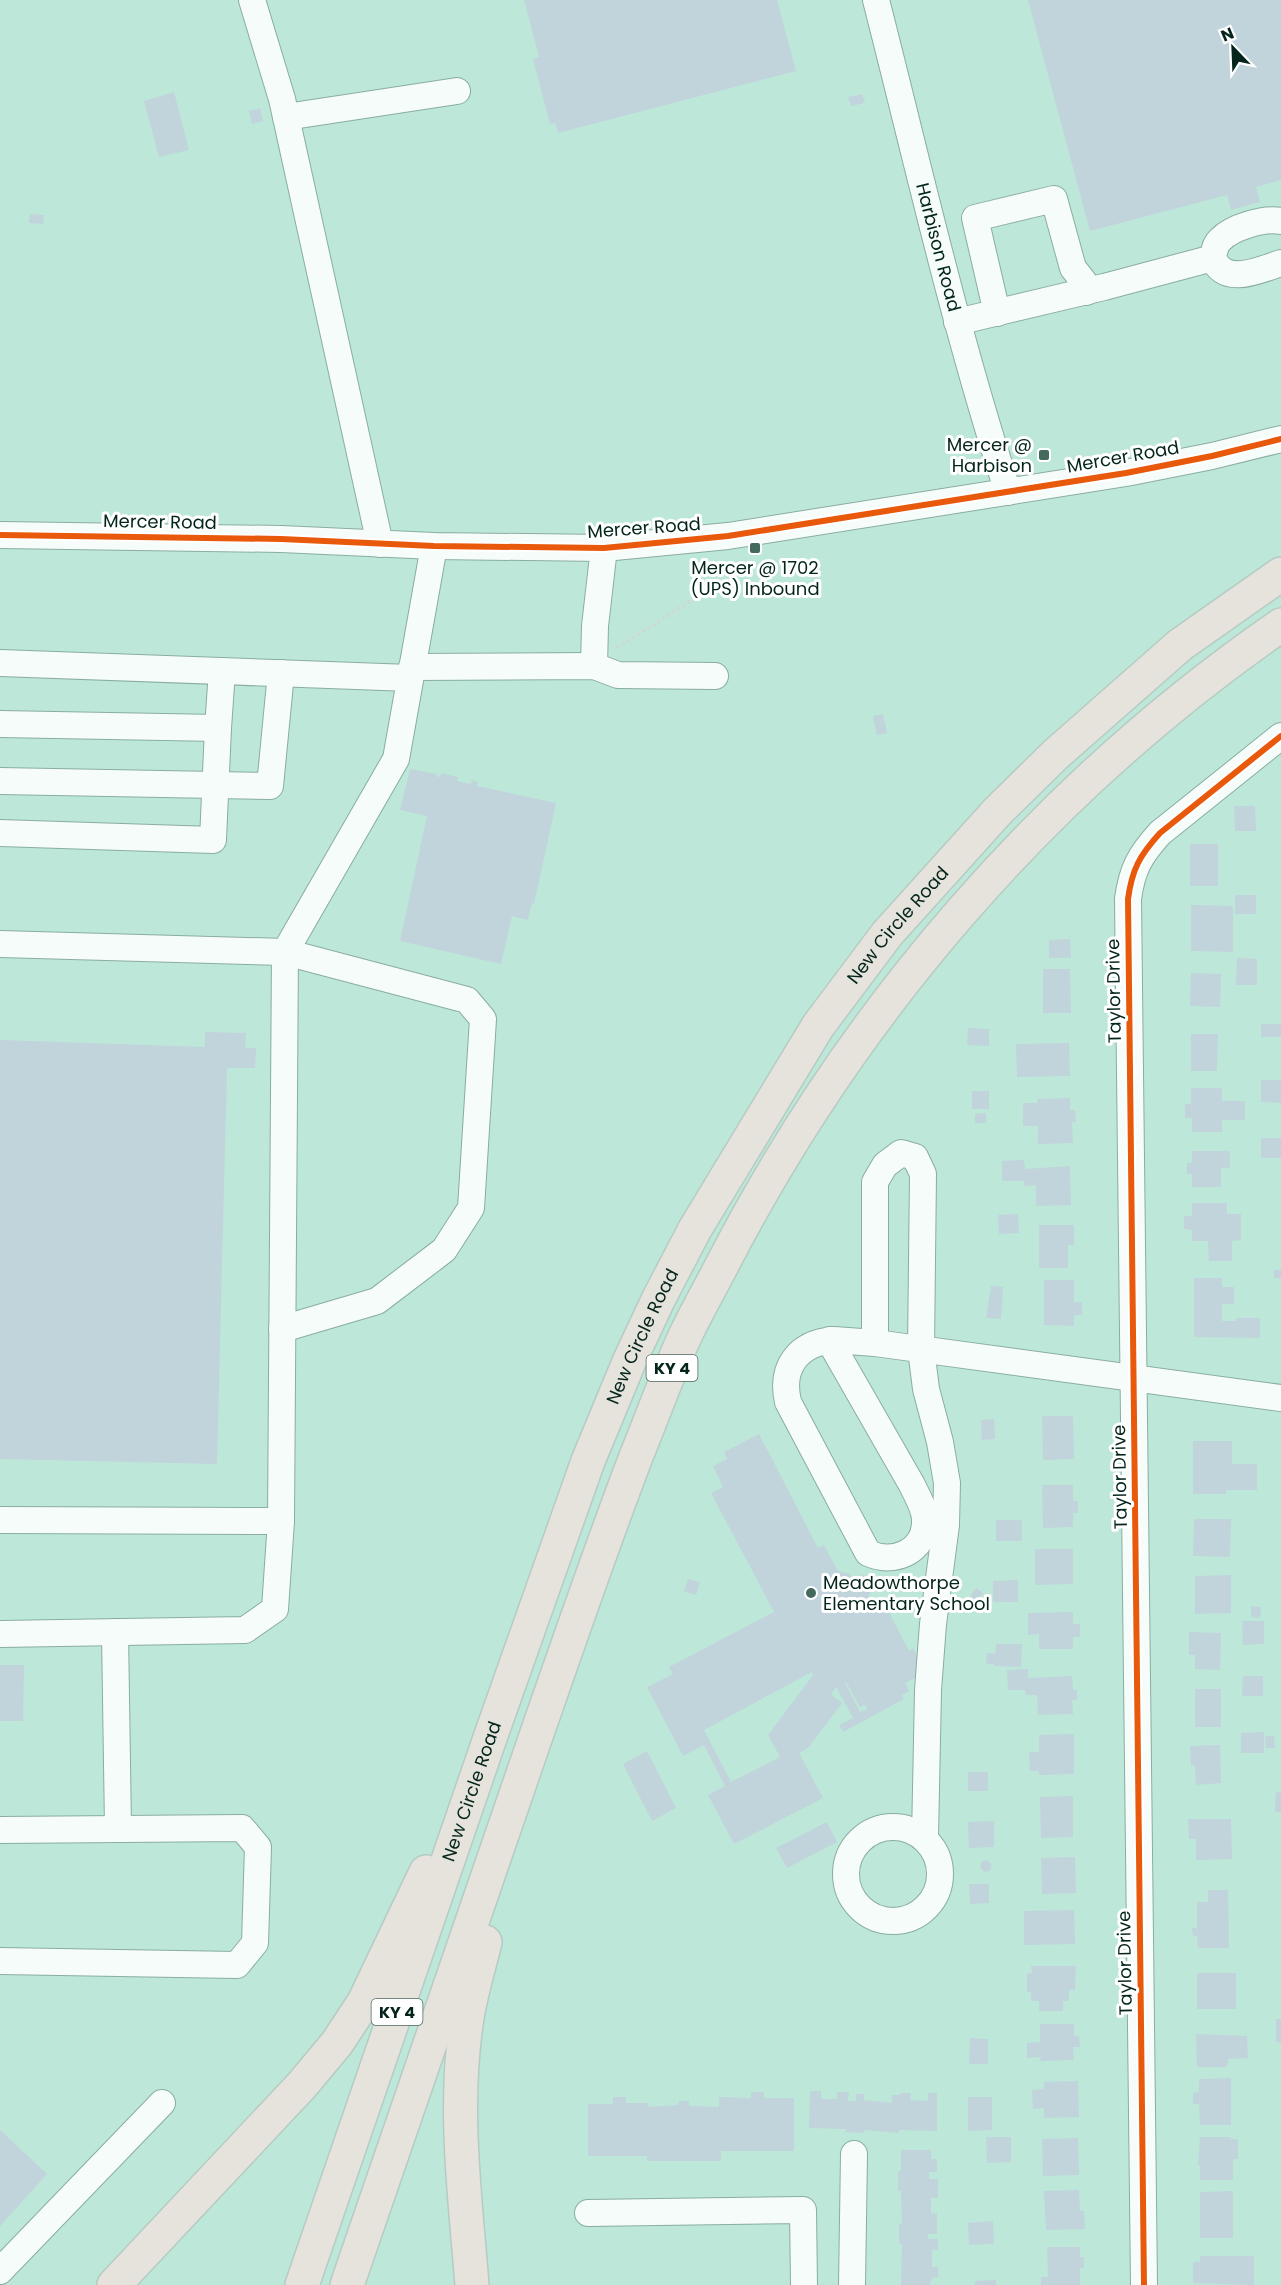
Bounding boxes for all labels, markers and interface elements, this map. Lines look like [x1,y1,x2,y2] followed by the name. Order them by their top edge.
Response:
[1203,18,1263,78] north arrow
[1217,22,1237,48] text: N
[910,180,967,314] street label: Harbison Road
[947,432,1032,478] place label: Mercer @ Harbison
[1065,434,1181,479] street label: Mercer Road
[1037,448,1051,462] marker: Mercer @ Harbison
[103,508,217,535] street label: Mercer Road
[586,511,702,544] street label: Mercer Road
[748,541,762,555] marker: Mercer @ 1702 (UPS) Inbound
[690,555,820,601] place label: Mercer @ 1702 (UPS) Inbound
[841,861,954,989] street label: New Circle Road
[1100,938,1127,1044] street label: Taylor Drive
[600,1264,684,1408] street label: New Circle Road
[646,1355,698,1381] road number: KY 4
[1106,1424,1133,1530] street label: Taylor Drive
[823,1570,990,1616] place label: Meadowthorpe Elementary School
[804,1586,818,1600] marker: Meadowthorpe Elementary School
[436,1718,507,1865] street label: New Circle Road
[1111,1910,1138,2016] street label: Taylor Drive
[372,1999,422,2025] road number: KY 4

